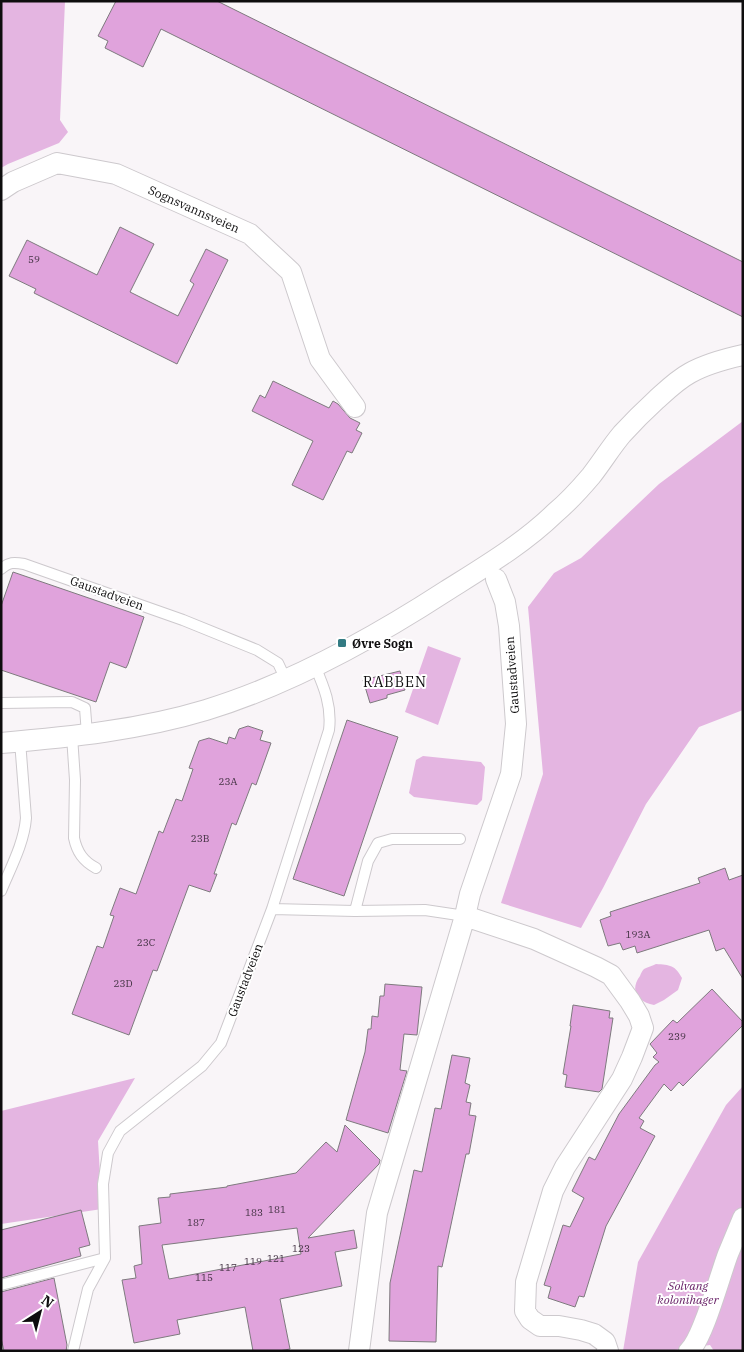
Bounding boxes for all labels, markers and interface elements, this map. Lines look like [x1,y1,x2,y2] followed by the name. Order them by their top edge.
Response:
[146,182,242,236] street label: Sognsvannsveien
[28,253,40,266] house number: 59
[68,573,146,613] street label: Gaustadveien
[352,636,413,651] place label: Øvre Sogn
[502,636,522,714] street label: Gaustadveien
[336,637,348,649] marker: Øvre Sogn
[363,673,427,691] district label: RABBEN
[219,775,238,788] house number: 23A
[191,832,210,845] house number: 23B
[626,928,651,941] house number: 193A
[137,936,155,949] house number: 23C
[224,941,266,1019] street label: Gaustadveien
[113,977,133,990] house number: 23D
[668,1030,686,1043] house number: 239
[268,1203,286,1216] house number: 181
[245,1206,263,1219] house number: 183
[187,1216,205,1229] house number: 187
[292,1242,310,1255] house number: 123
[267,1252,285,1265] house number: 121
[244,1255,262,1268] house number: 119
[219,1261,237,1274] house number: 117
[195,1271,213,1284] house number: 115
[657,1278,719,1307] park label: Solvang kolonihager
[15,1287,65,1337] north arrow
[38,1291,57,1312] text: N

